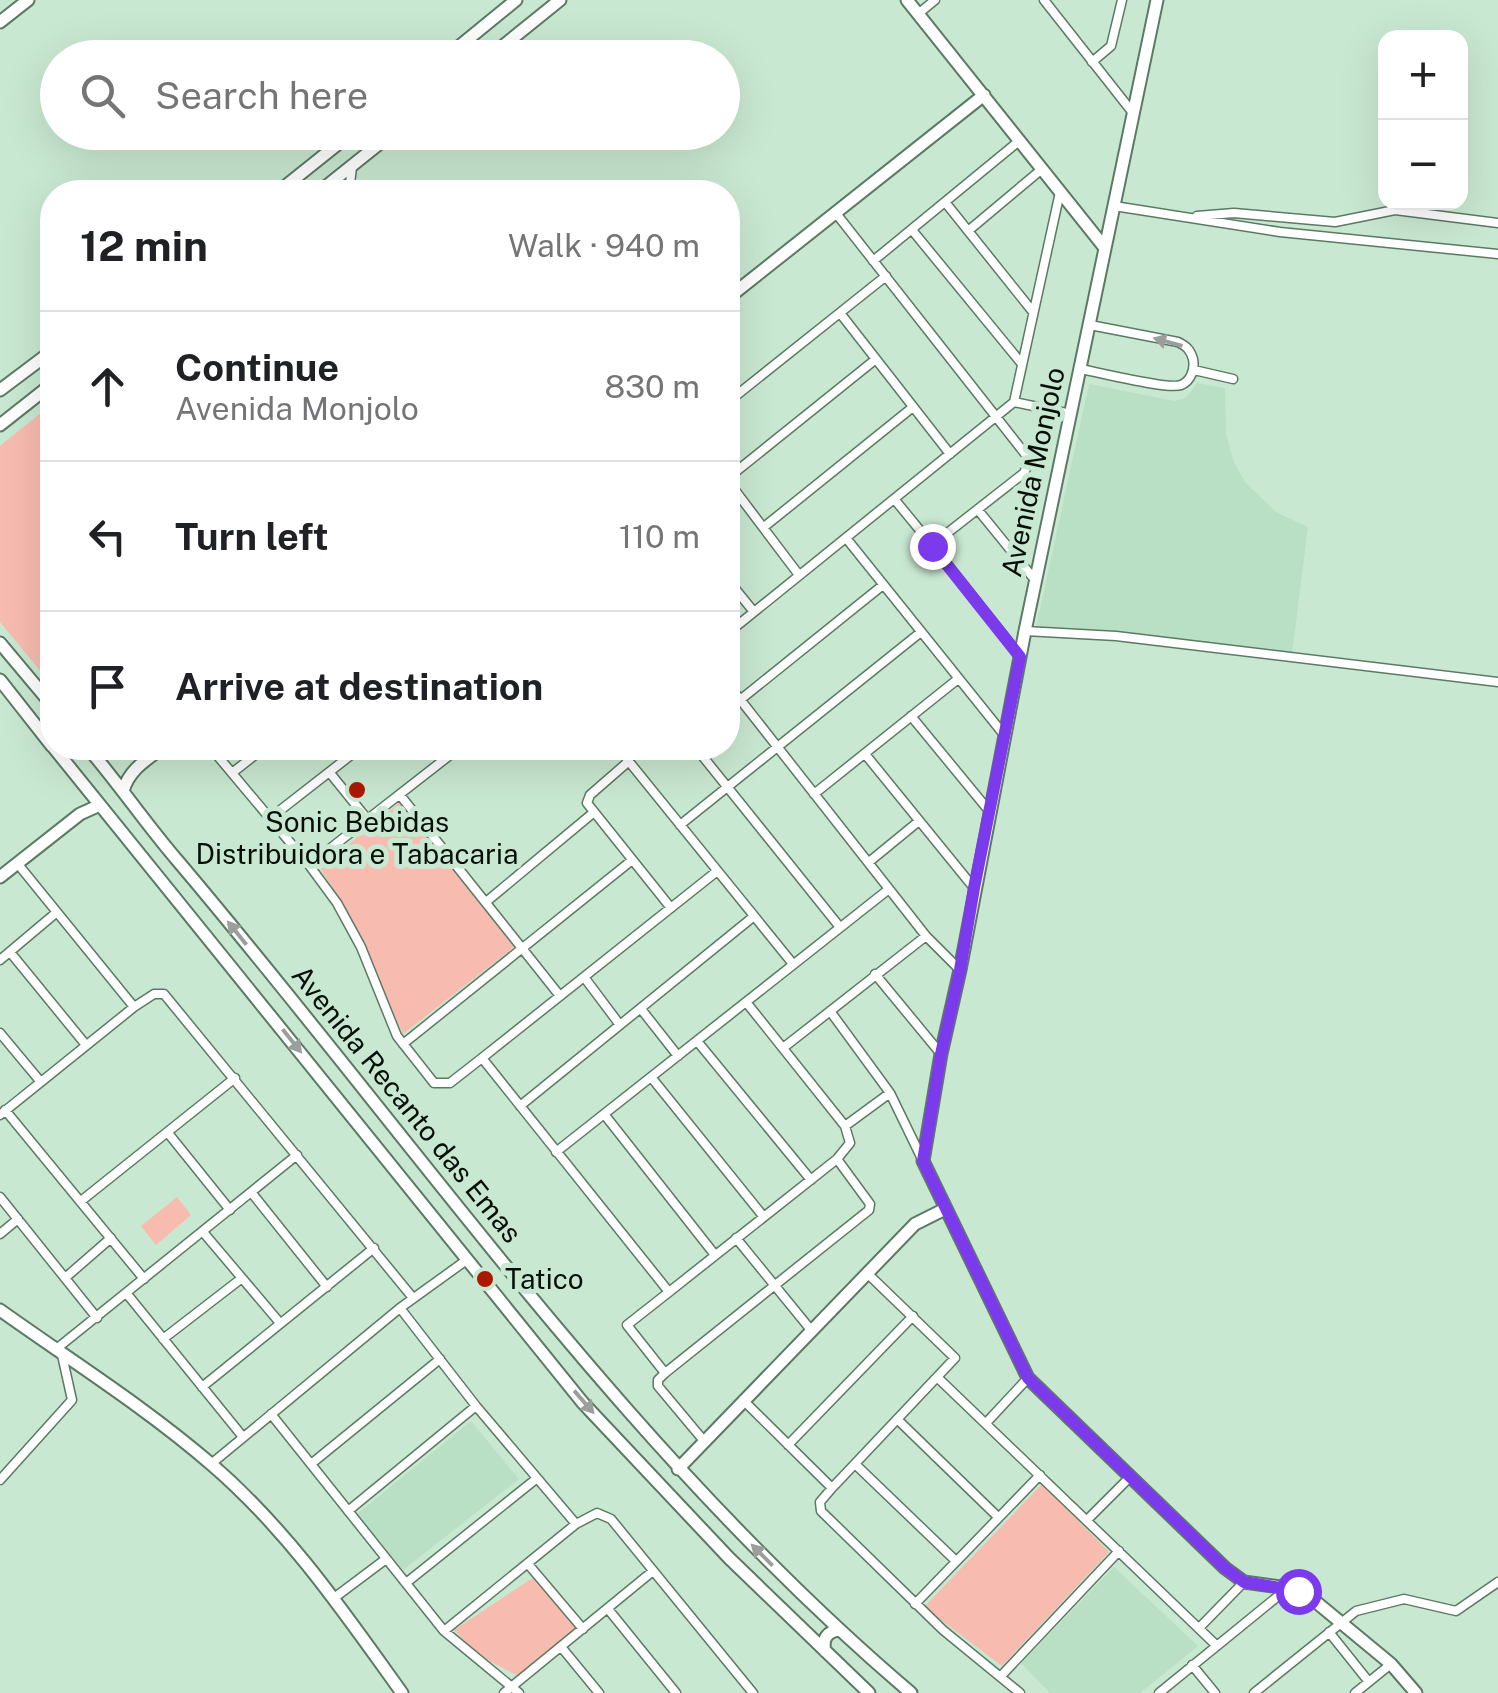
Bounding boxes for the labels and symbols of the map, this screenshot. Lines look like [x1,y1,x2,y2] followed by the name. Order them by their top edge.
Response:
[1153,333,1184,349] one-way arrow
[994,364,1071,580] street label: Avenida Monjolo
[910,524,956,570] route end
[346,779,368,801] marker: Sonic Bebidas Distribuidora e Tabacaria
[196,805,518,870] place label: Sonic Bebidas Distribuidora e Tabacaria
[226,921,248,946] one-way arrow
[286,959,529,1249] street label: Avenida Recanto das Emas
[281,1028,302,1053] one-way arrow
[505,1262,584,1295] place label: Tatico
[474,1268,496,1290] marker: Tatico
[572,1390,594,1415] one-way arrow
[751,1544,775,1568] one-way arrow
[1276,1569,1322,1615] route start

